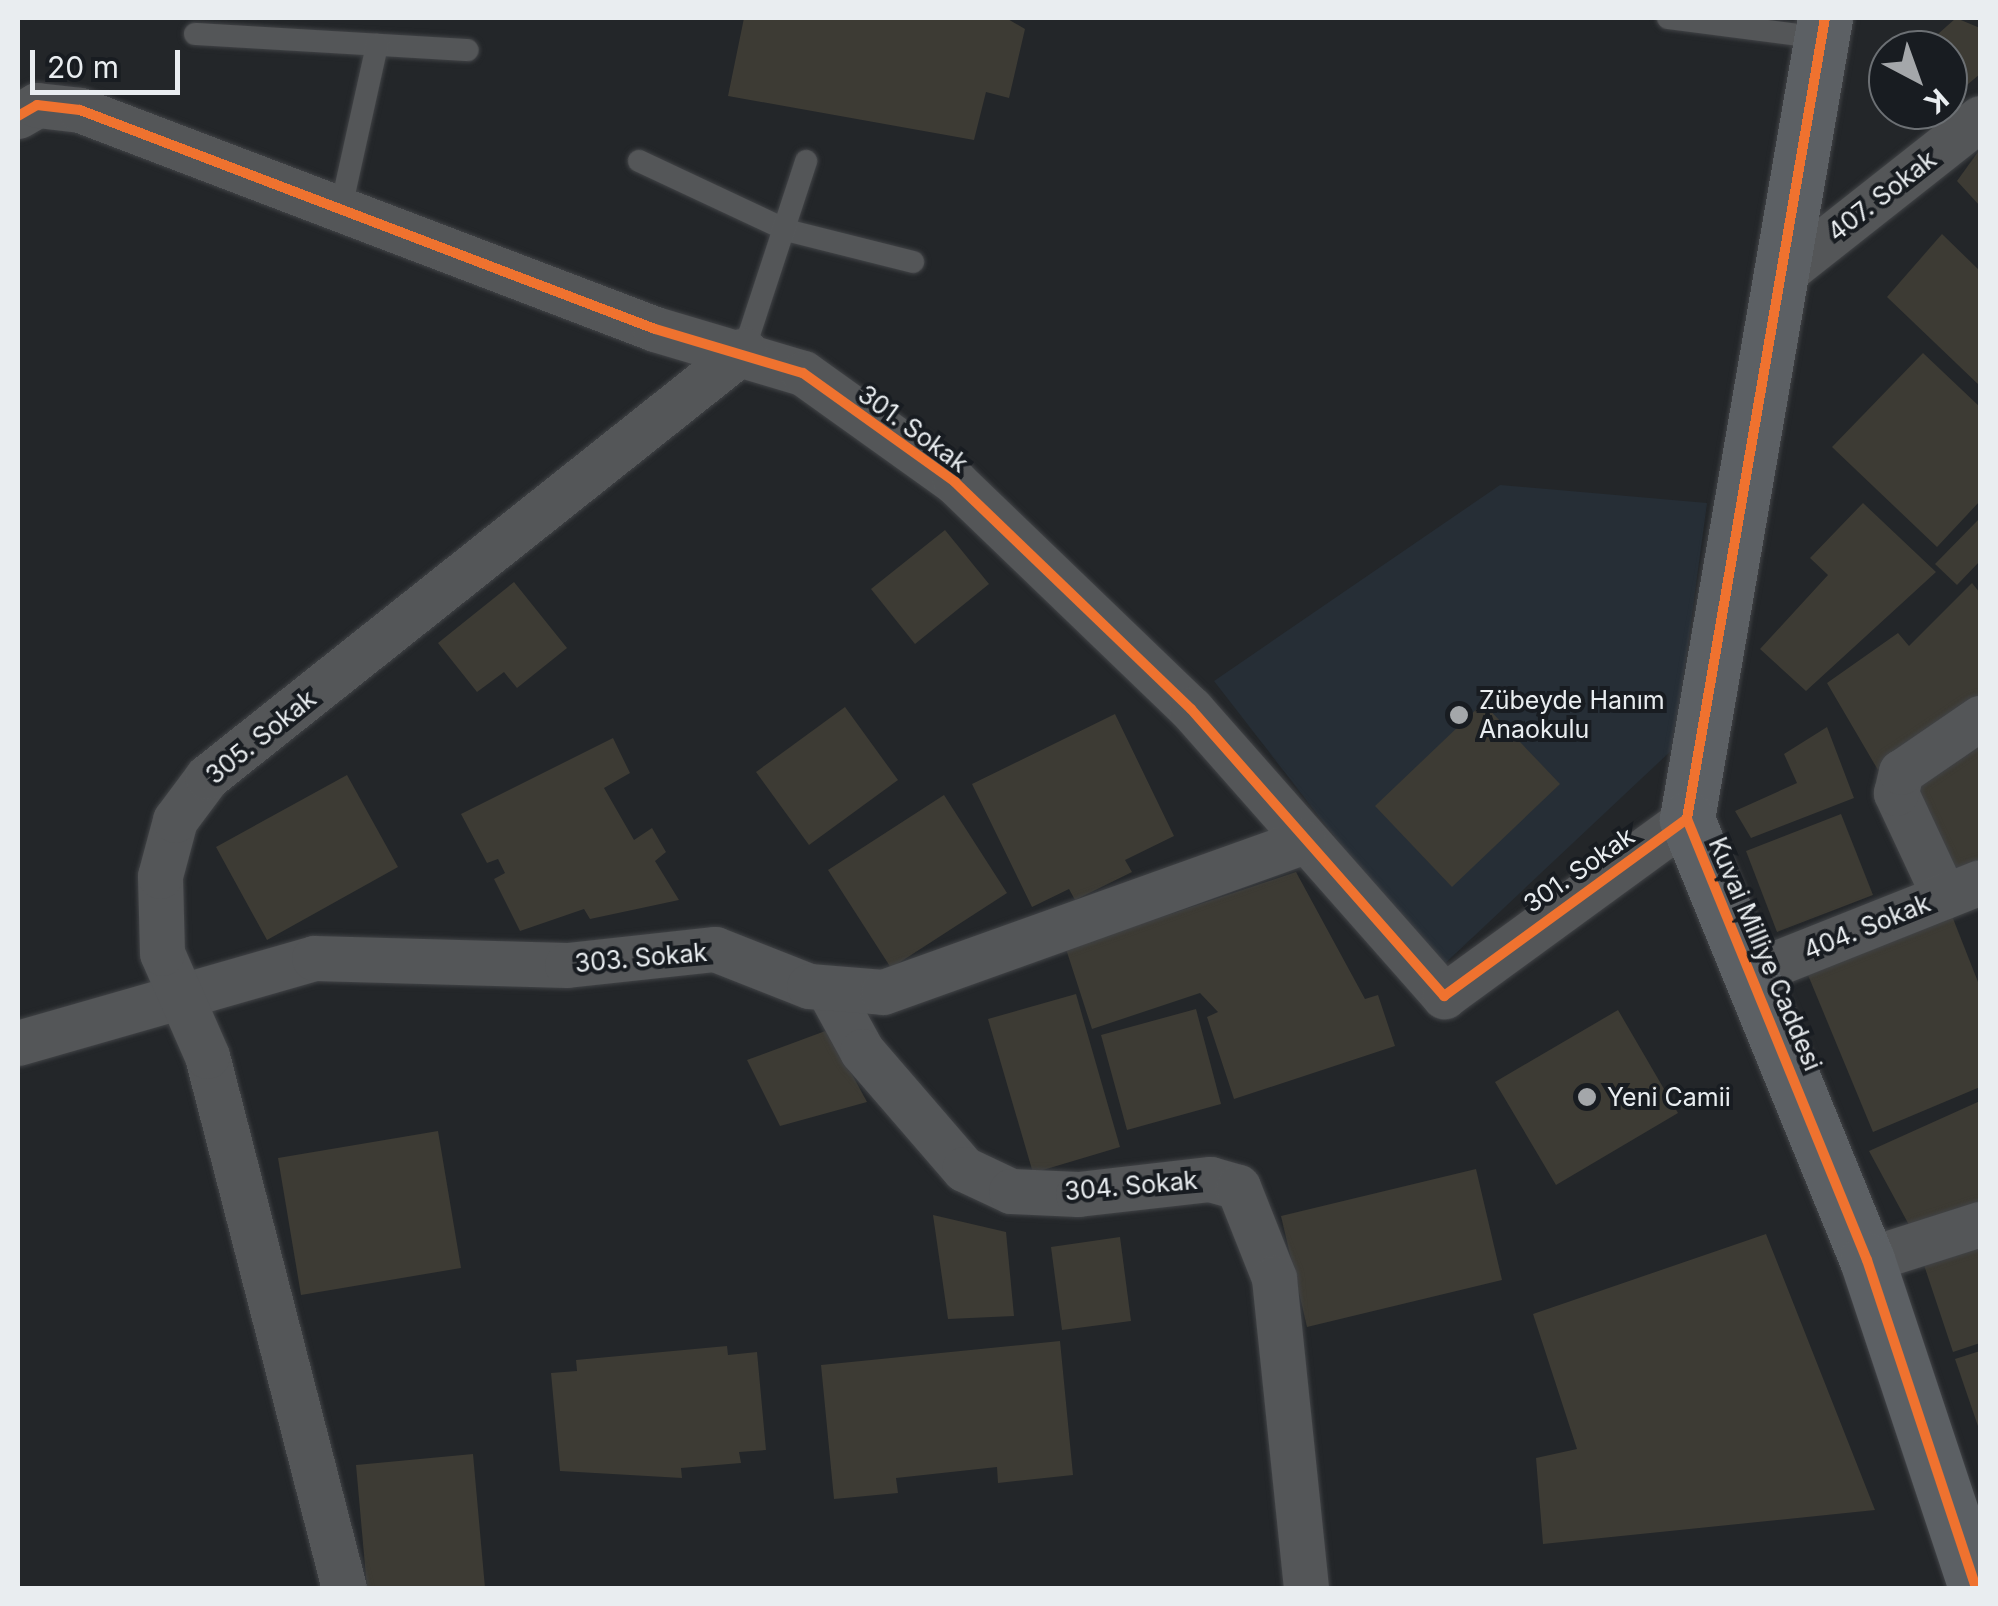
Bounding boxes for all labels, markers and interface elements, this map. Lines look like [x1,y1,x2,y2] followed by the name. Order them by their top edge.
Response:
[35,30,185,92] scale bar
[1868,30,1968,130] north arrow
[47,49,119,85] text: 20 m
[1918,82,1955,121] text: K
[1822,144,1942,248] street label: 407. Sokak
[852,379,974,479] street label: 301. Sokak
[200,684,322,790] street label: 305. Sokak
[1479,686,1665,745] place label: Zübeyde Hanım Anaokulu
[1448,704,1470,726] marker: Zübeyde Hanım Anaokulu
[1518,821,1640,919] street label: 301. Sokak
[1702,833,1828,1075] street label: Kuvai Milliye Caddesi
[1799,888,1935,966] street label: 404. Sokak
[574,937,708,979] street label: 303. Sokak
[1607,1082,1731,1112] place label: Yeni Camii
[1576,1086,1598,1108] marker: Yeni Camii
[1063,1165,1199,1207] street label: 304. Sokak

